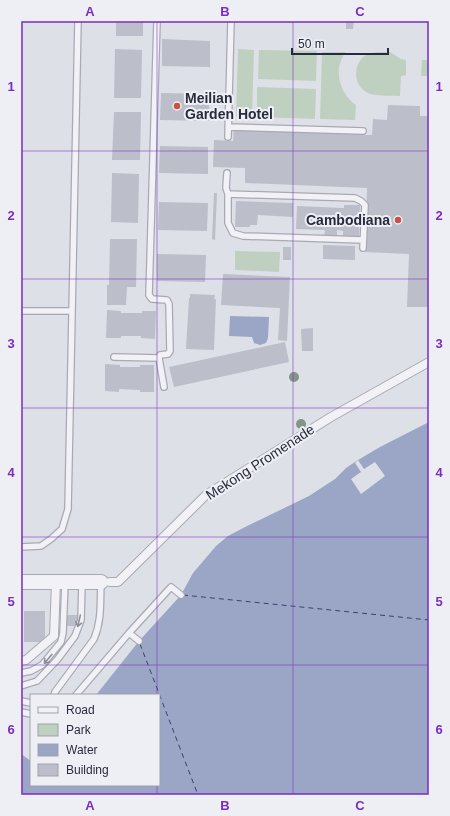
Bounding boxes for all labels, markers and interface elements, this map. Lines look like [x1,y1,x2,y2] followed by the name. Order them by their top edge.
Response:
[85,4,95,19] text: A
[220,4,230,19] text: B
[355,4,365,19] text: C
[292,30,388,56] scale bar
[298,37,325,51] text: 50 m
[7,79,15,94] text: 1
[435,79,443,94] text: 1
[185,90,273,122] place label: Meilian Garden Hotel
[172,101,182,111] marker: Meilian Garden Hotel
[7,208,15,223] text: 2
[435,208,443,223] text: 2
[306,212,390,228] place label: Cambodiana
[393,215,403,225] marker: Cambodiana
[7,336,15,351] text: 3
[435,336,443,351] text: 3
[203,421,317,503] street label: Mekong Promenade
[7,465,15,480] text: 4
[435,465,443,480] text: 4
[7,594,15,609] text: 5
[435,594,443,609] text: 5
[75,614,83,627] one-way arrow
[43,653,52,664] one-way arrow
[30,694,160,786] legend
[66,703,95,717] text: Road
[7,722,15,737] text: 6
[435,722,443,737] text: 6
[66,723,92,737] text: Park
[66,743,98,757] text: Water
[66,763,109,777] text: Building
[85,798,95,813] text: A
[220,798,230,813] text: B
[355,798,365,813] text: C

